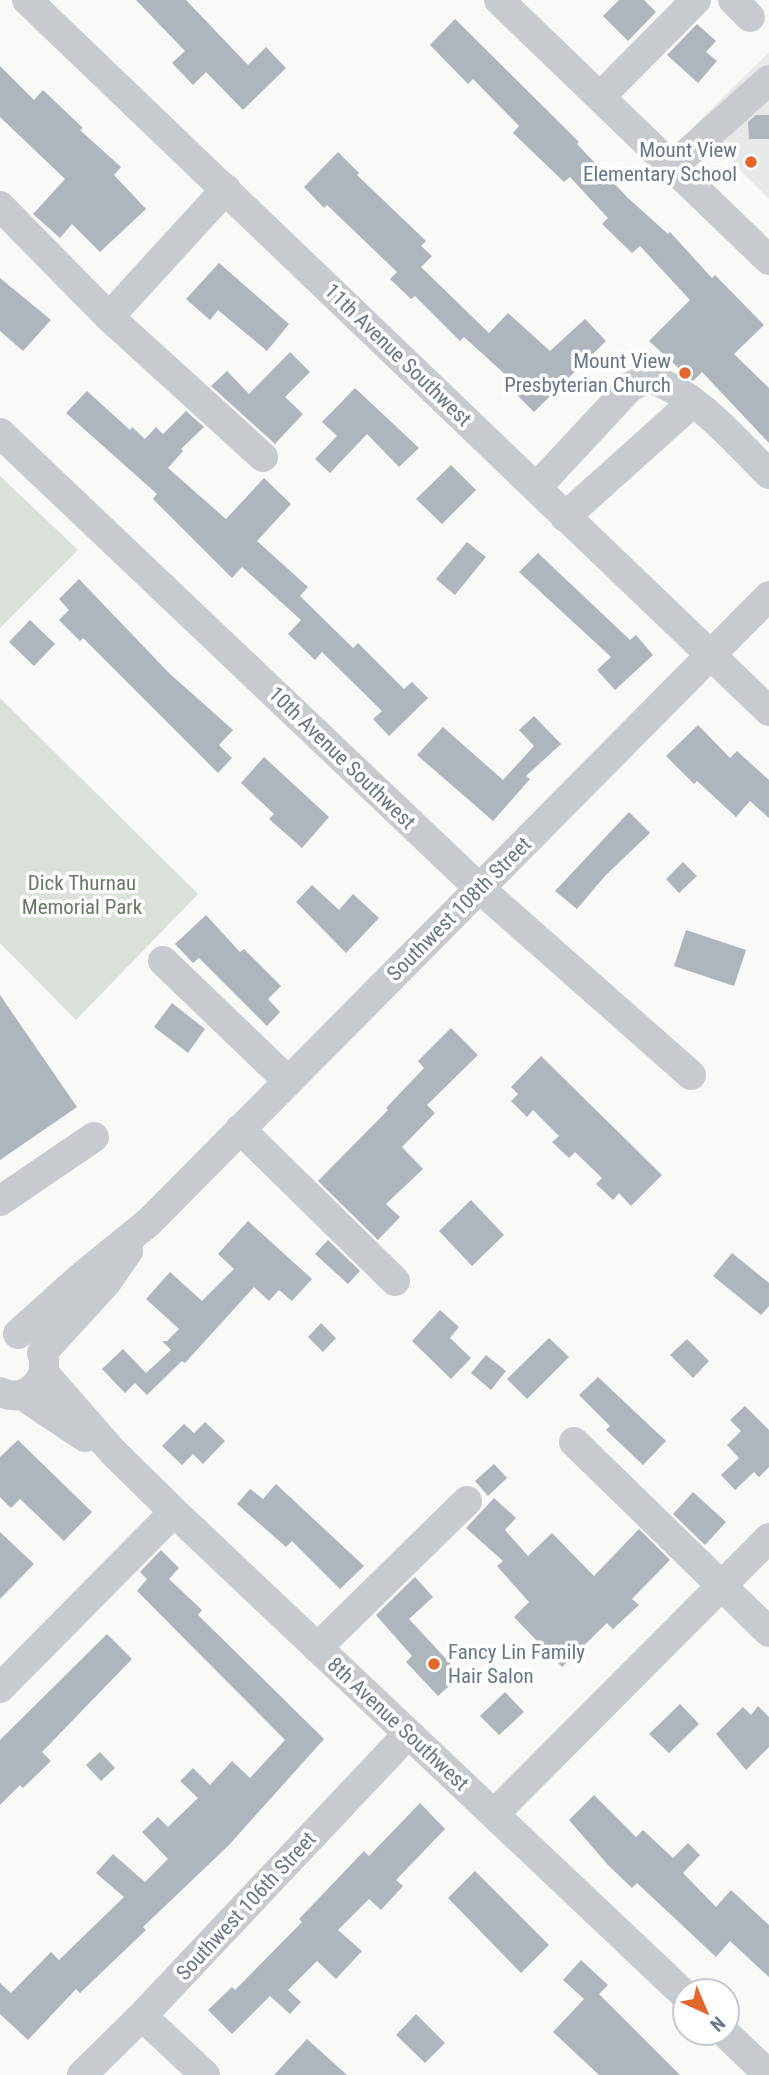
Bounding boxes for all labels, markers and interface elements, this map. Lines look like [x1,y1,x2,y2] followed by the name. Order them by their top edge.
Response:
[583,138,737,186] place label: Mount View Elementary School
[743,154,759,170] marker: Mount View Elementary School
[320,279,476,431] street label: 11th Avenue Southwest
[504,349,671,397] place label: Mount View Presbyterian Church
[677,365,693,381] marker: Mount View Presbyterian Church
[264,682,420,834] street label: 10th Avenue Southwest
[382,832,536,986] street label: Southwest 108th Street
[22,871,143,919] park label: Dick Thurnau Memorial Park
[448,1640,585,1688] place label: Fancy Lin Family Hair Salon
[323,1652,473,1796] street label: 8th Avenue Southwest
[426,1656,442,1672] marker: Fancy Lin Family Hair Salon
[171,1827,321,1985] street label: Southwest 106th Street
[671,1977,741,2047] north arrow
[705,2012,730,2036] text: N

